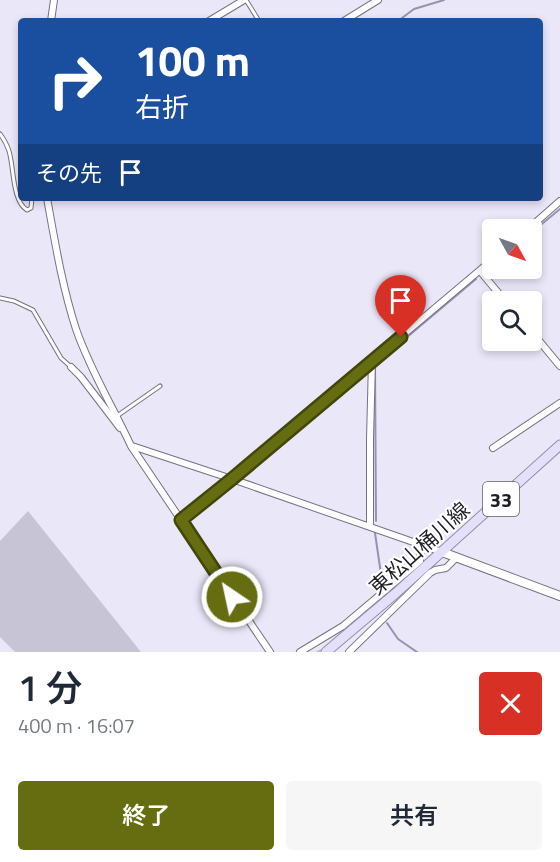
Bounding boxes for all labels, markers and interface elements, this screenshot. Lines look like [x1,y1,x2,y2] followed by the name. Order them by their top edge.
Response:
[135,28,250,92] text: 100 m
[36,42,114,120] icon: right
[135,86,189,127] text: 右折
[36,156,102,190] text: その先
[114,156,147,189] icon: arrive
[482,219,542,279] north arrow
[482,219,542,351] map controls
[375,275,426,337] pin
[384,284,417,317] icon: arrive
[482,291,542,351] button: search
[483,482,519,516] road number: 33
[361,494,477,602] street label: 東松山桶川線
[200,565,264,629] position arrow
[18,660,82,715] text: 1 分
[479,672,542,735] button: close
[18,710,135,741] text: 400 m · 16:07
[18,781,274,850] button: 終了
[286,781,542,850] button: 共有

